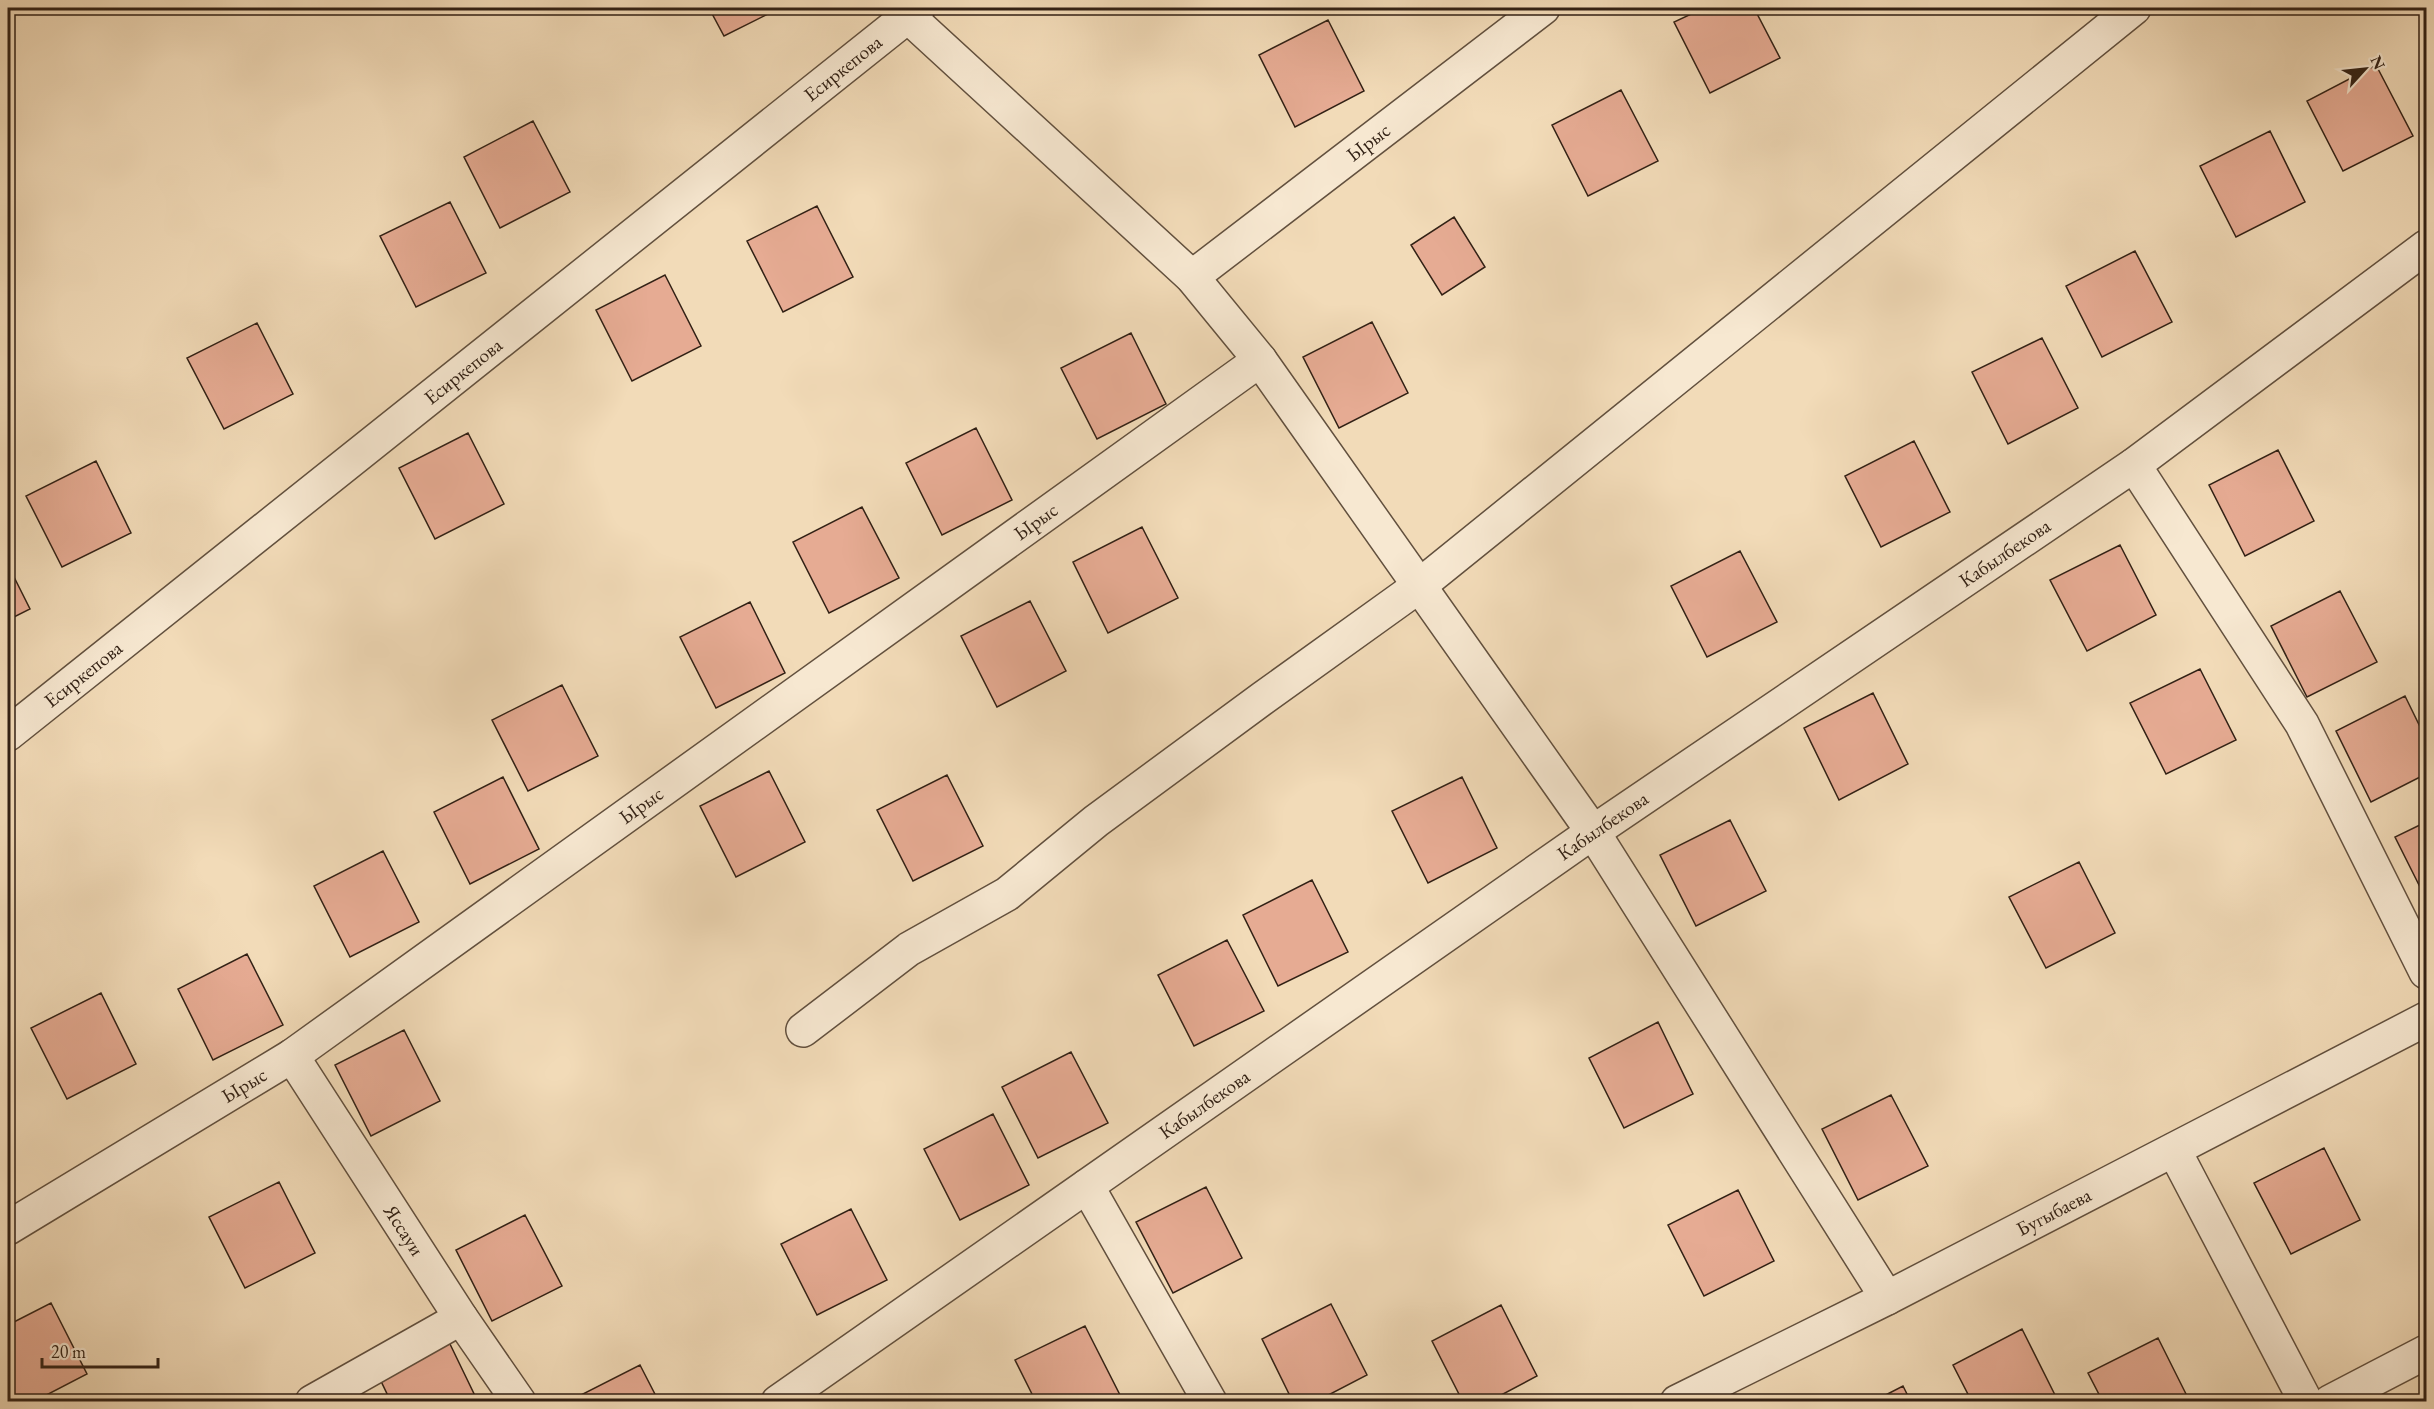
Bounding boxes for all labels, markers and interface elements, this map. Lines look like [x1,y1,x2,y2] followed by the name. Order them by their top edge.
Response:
[798,29,887,107] street label: Есиркепова
[2335,39,2395,99] north arrow
[2366,52,2390,73] text: N
[1341,117,1395,167] street label: Ырыс
[418,332,507,410] street label: Есиркепова
[1009,497,1063,546] street label: Ырыс
[1954,512,2055,593] street label: Кабылбекова
[39,635,128,713] street label: Есиркепова
[614,780,668,830] street label: Ырыс
[1552,785,1653,866] street label: Кабылбекова
[217,1061,271,1109] street label: Ырыс
[1154,1063,1255,1145] street label: Кабылбекова
[2012,1182,2096,1242] street label: Бугыбаева
[378,1198,431,1261] street label: Яссауи
[42,1331,158,1369] scale bar
[51,1340,86,1363] text: 20 m

